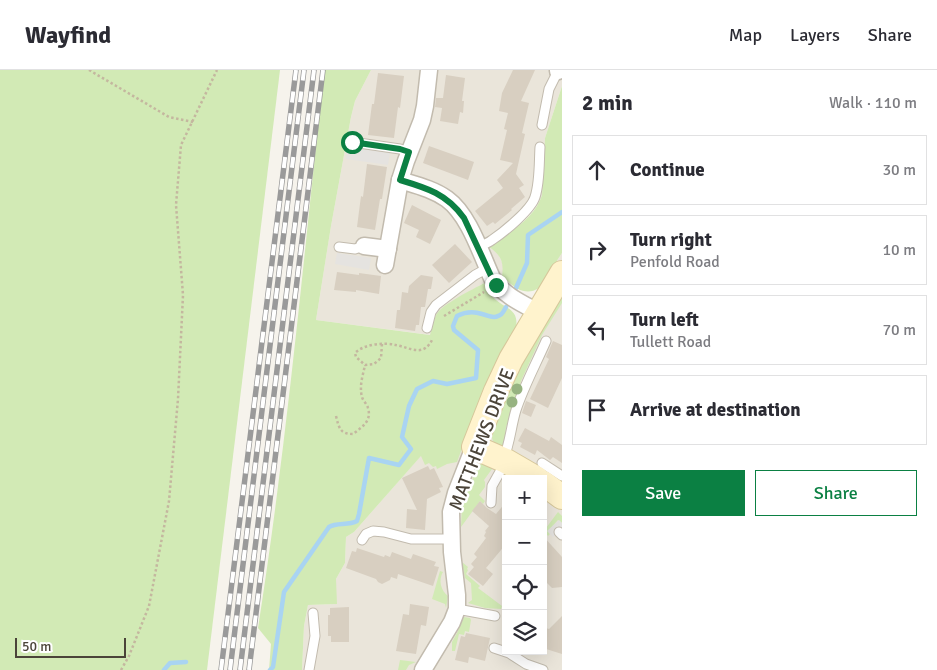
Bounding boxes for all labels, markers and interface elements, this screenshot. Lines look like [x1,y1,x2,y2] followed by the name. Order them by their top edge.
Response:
[25,20,111,50] text: Wayfind
[729,24,762,46] text: Map
[790,24,840,46] text: Layers
[868,24,912,46] text: Share
[582,90,633,116] text: 2 min
[829,93,917,113] text: Walk · 110 m
[341,131,364,154] route start
[583,156,611,184] icon: ahead
[630,158,705,182] text: Continue
[882,160,916,180] text: 30 m
[630,228,712,252] text: Turn right
[583,236,611,264] icon: right
[882,240,916,260] text: 10 m
[630,252,720,272] text: Penfold Road
[485,274,508,297] route end
[630,308,699,332] text: Turn left
[583,316,611,344] icon: left
[882,320,916,340] text: 70 m
[630,332,711,352] text: Tullett Road
[444,365,520,514] street label: MATTHEWS DRIVE
[583,396,611,424] icon: arrive
[630,398,801,422] text: Arrive at destination
[582,470,745,516] button: Save
[755,470,917,516] button: Share
[502,475,547,655] map controls
[502,475,547,520] button: +
[502,520,547,565] button: −
[502,565,547,610] button: locate
[502,610,547,655] button: layers
[15,635,126,658] scale bar
[22,638,51,655] text: 50 m

